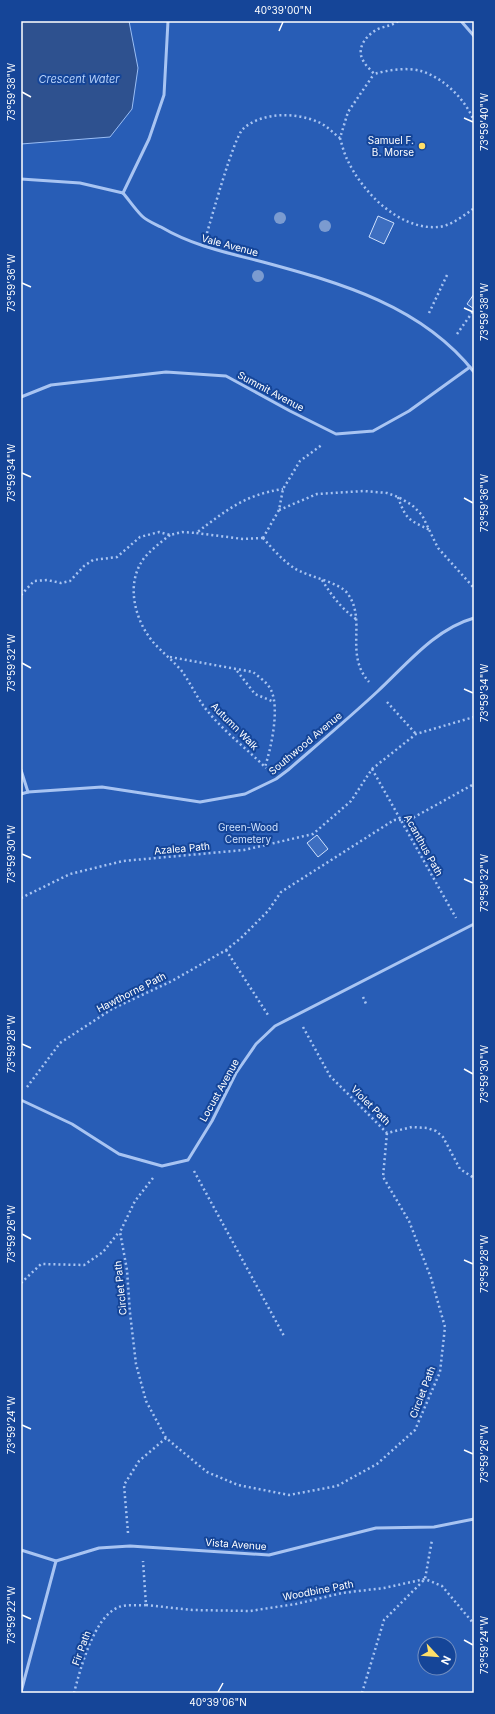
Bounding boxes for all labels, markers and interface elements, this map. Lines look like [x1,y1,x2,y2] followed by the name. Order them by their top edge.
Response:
[254,4,312,16] text: 40°39'00"N
[5,63,17,121] text: 73°59'38"W
[39,72,120,86] water label: Crescent Water
[478,93,490,151] text: 73°59'40"W
[368,134,414,158] place label: Samuel F. B. Morse
[417,141,427,151] marker: Samuel F. B. Morse
[200,232,260,258] street label: Vale Avenue
[5,254,17,312] text: 73°59'36"W
[478,283,490,341] text: 73°59'38"W
[236,368,306,414] street label: Summit Avenue
[5,444,17,502] text: 73°59'34"W
[478,474,490,532] text: 73°59'36"W
[5,634,17,692] text: 73°59'32"W
[478,664,490,722] text: 73°59'34"W
[209,700,262,753] street label: Autumn Walk
[266,709,344,777] street label: Southwood Avenue
[402,812,446,878] street label: Acanthus Path
[218,821,278,845] park label: Green-Wood Cemetery
[5,825,17,883] text: 73°59'30"W
[154,840,210,856] street label: Azalea Path
[478,854,490,912] text: 73°59'32"W
[94,969,168,1015] street label: Hawthorne Path
[5,1015,17,1073] text: 73°59'28"W
[478,1045,490,1103] text: 73°59'30"W
[197,1056,241,1123] street label: Locust Avenue
[349,1083,393,1127] street label: Violet Path
[5,1205,17,1263] text: 73°59'26"W
[478,1235,490,1293] text: 73°59'28"W
[111,1260,129,1316] street label: Circlet Path
[407,1364,437,1420] street label: Circlet Path
[5,1396,17,1454] text: 73°59'24"W
[478,1425,490,1483] text: 73°59'26"W
[205,1536,267,1552] street label: Vista Avenue
[282,1577,354,1603] street label: Woodbine Path
[5,1586,17,1644] text: 73°59'22"W
[478,1616,490,1674] text: 73°59'24"W
[69,1629,93,1667] street label: Fir Path
[417,1636,457,1676] north arrow
[438,1654,454,1667] text: N
[189,1696,247,1708] text: 40°39'06"N

